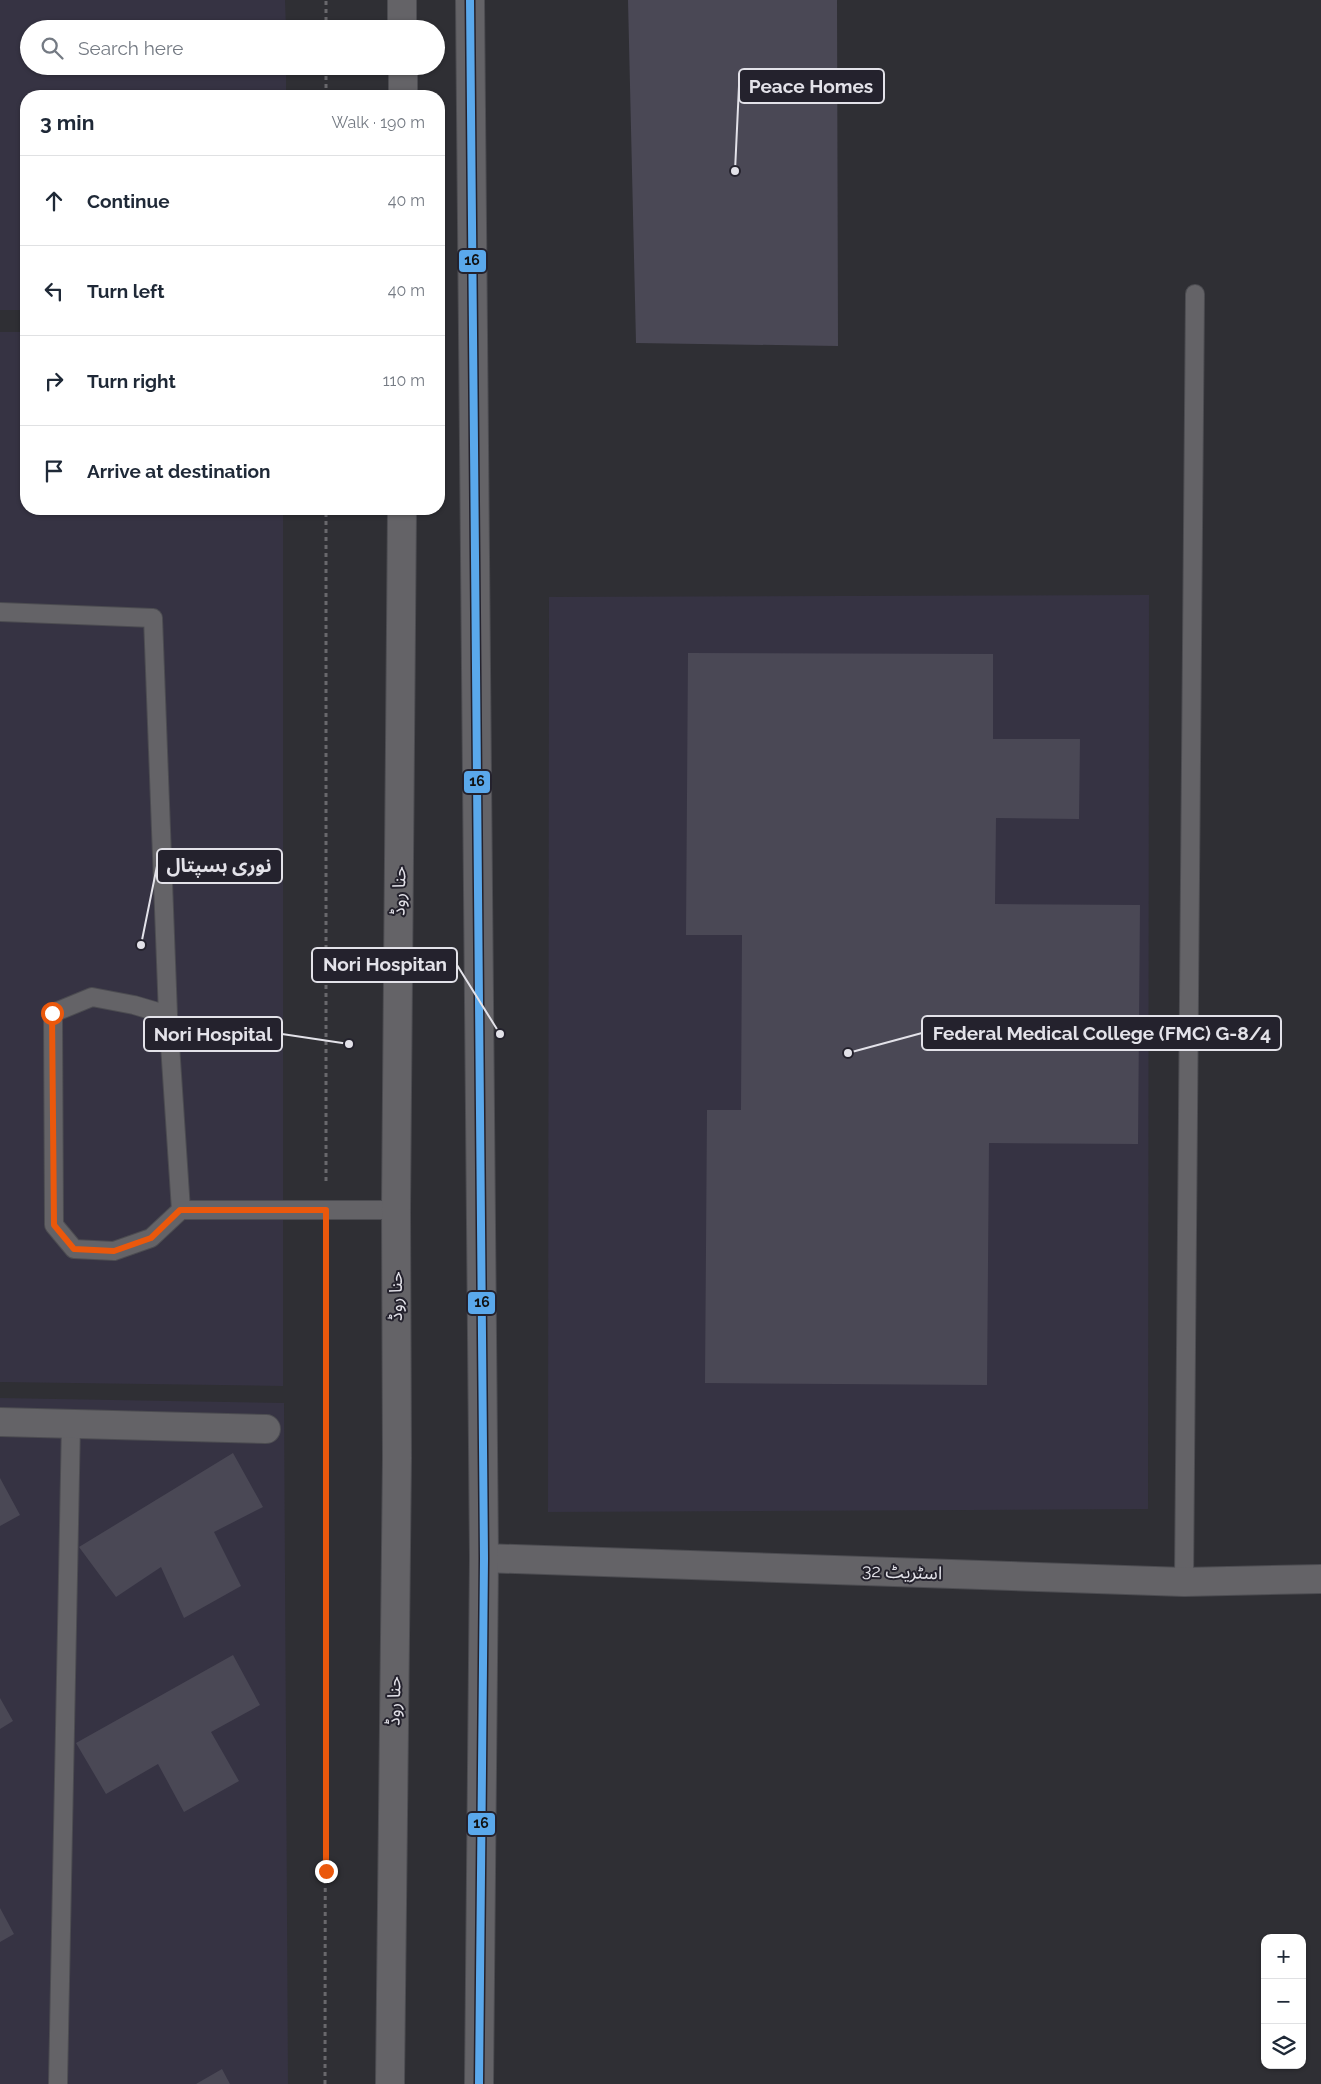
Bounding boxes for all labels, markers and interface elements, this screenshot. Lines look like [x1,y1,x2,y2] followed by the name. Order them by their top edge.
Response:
[20,20,445,75] search box
[38,34,66,62] icon: search
[78,37,184,59] text: Search here
[739,69,884,103] callout: Peace Homes
[749,75,873,97] text: Peace Homes
[40,110,94,135] text: 3 min
[332,113,425,132] text: Walk · 190 m
[40,187,68,215] icon: ahead
[87,190,170,212] text: Continue
[388,191,425,210] text: 40 m
[458,249,487,273] line badge: 16
[464,252,480,268] text: 16
[40,277,68,305] icon: left
[87,280,164,302] text: Turn left
[388,281,425,300] text: 40 m
[40,367,68,395] icon: right
[87,370,176,392] text: Turn right
[383,371,425,390] text: 110 m
[40,457,68,485] icon: arrive
[87,460,271,482] text: Arrive at destination
[463,770,491,794] line badge: 16
[469,773,485,789] text: 16
[157,849,282,883] callout: نوری ہسپتال
[167,854,271,878] text: نوری ہسپتال
[388,866,410,916] street label: حنا روڈ
[312,948,457,982] callout: Nori Hospitan
[323,953,447,975] text: Nori Hospitan
[41,1002,64,1025] route start
[922,1016,1281,1050] callout: Federal Medical College (FMC) G-8/4
[144,1017,282,1051] callout: Nori Hospital
[933,1022,1271,1044] text: Federal Medical College (FMC) G-8/4
[154,1023,273,1045] text: Nori Hospital
[385,1271,407,1321] street label: حنا روڈ
[467,1291,496,1315] line badge: 16
[474,1294,490,1310] text: 16
[861,1560,943,1584] street label: اسٹریٹ 32
[383,1676,405,1726] street label: حنا روڈ
[467,1812,496,1836] line badge: 16
[473,1815,489,1831] text: 16
[315,1860,338,1883] route end
[1261,1934,1306,2069] map controls
[1261,1934,1306,1979] button: +
[1261,1979,1306,2024] button: −
[1261,2024,1306,2069] button: layers

